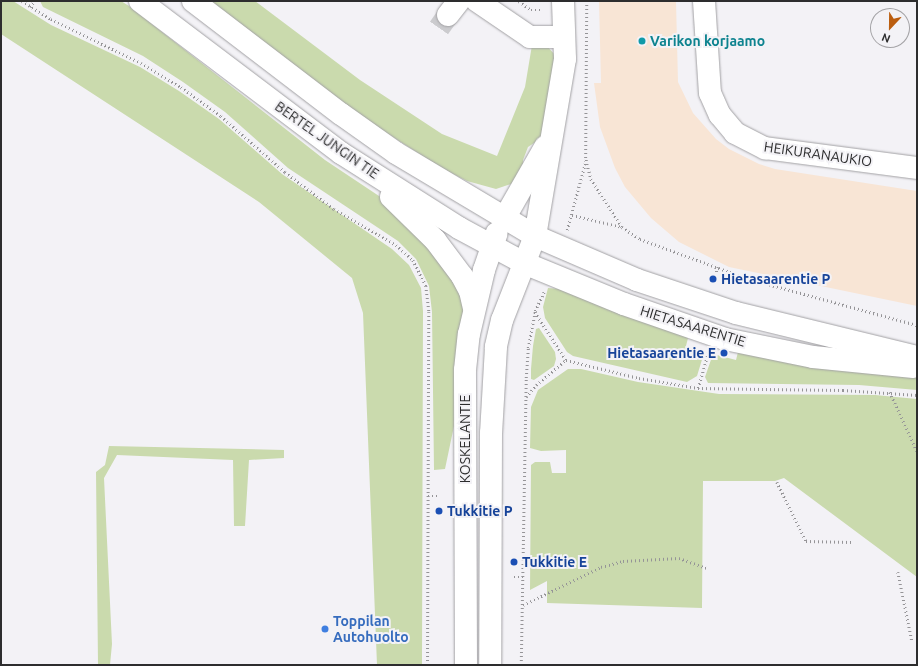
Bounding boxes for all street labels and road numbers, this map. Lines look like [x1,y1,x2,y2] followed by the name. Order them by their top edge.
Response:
[272,98,382,182] street label: BERTEL JUNGIN TIE
[763,138,873,170] street label: HEIKURANAUKIO
[638,302,748,350] street label: HIETASAARENTIE
[457,395,473,483] street label: KOSKELANTIE

